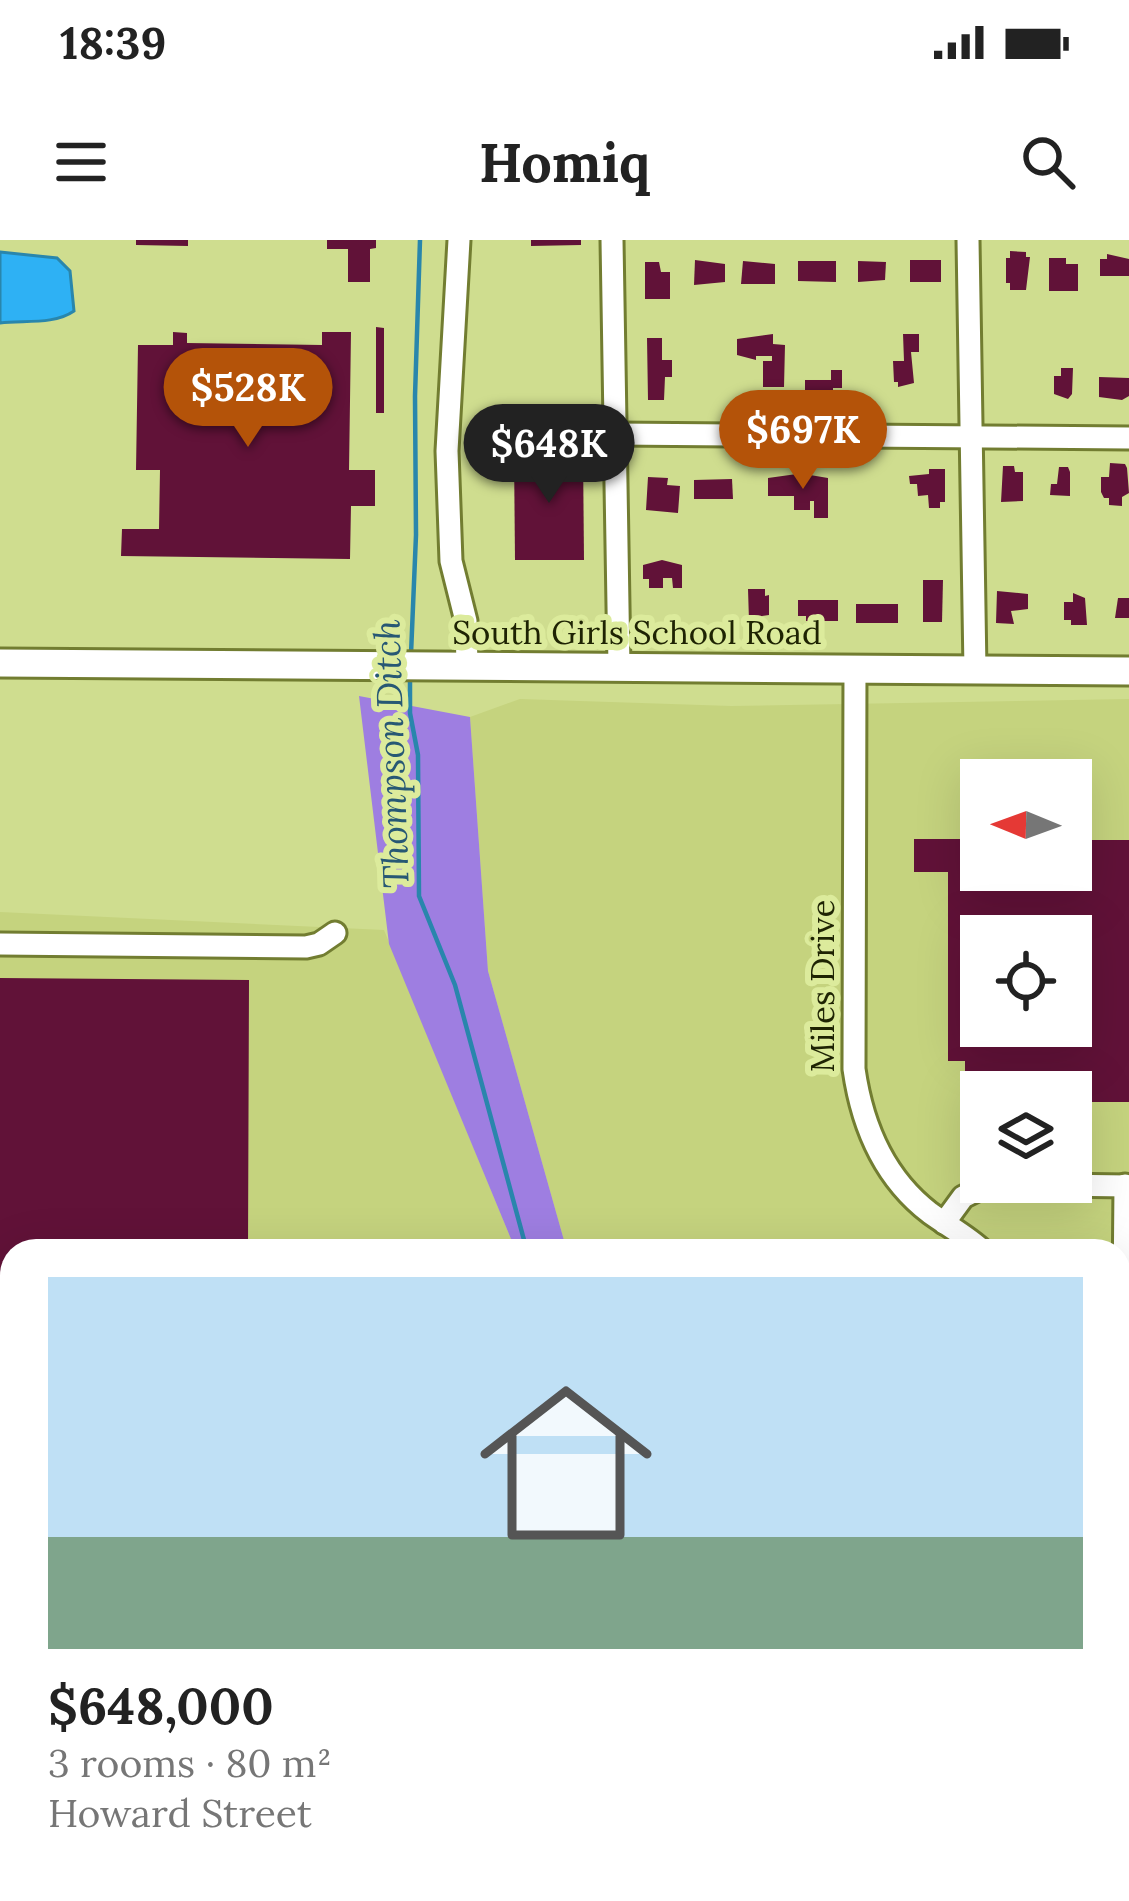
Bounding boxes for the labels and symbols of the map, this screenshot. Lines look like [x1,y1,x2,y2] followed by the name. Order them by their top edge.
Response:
[164,348,332,450] pin: $528K
[719,390,887,492] pin: $697K
[465,404,633,506] pin: $648K
[452,611,822,653] street label: South Girls School Road
[363,618,419,889] water label: Thompson Ditch
[960,759,1092,891] north arrow
[801,900,843,1072] street label: Miles Drive

